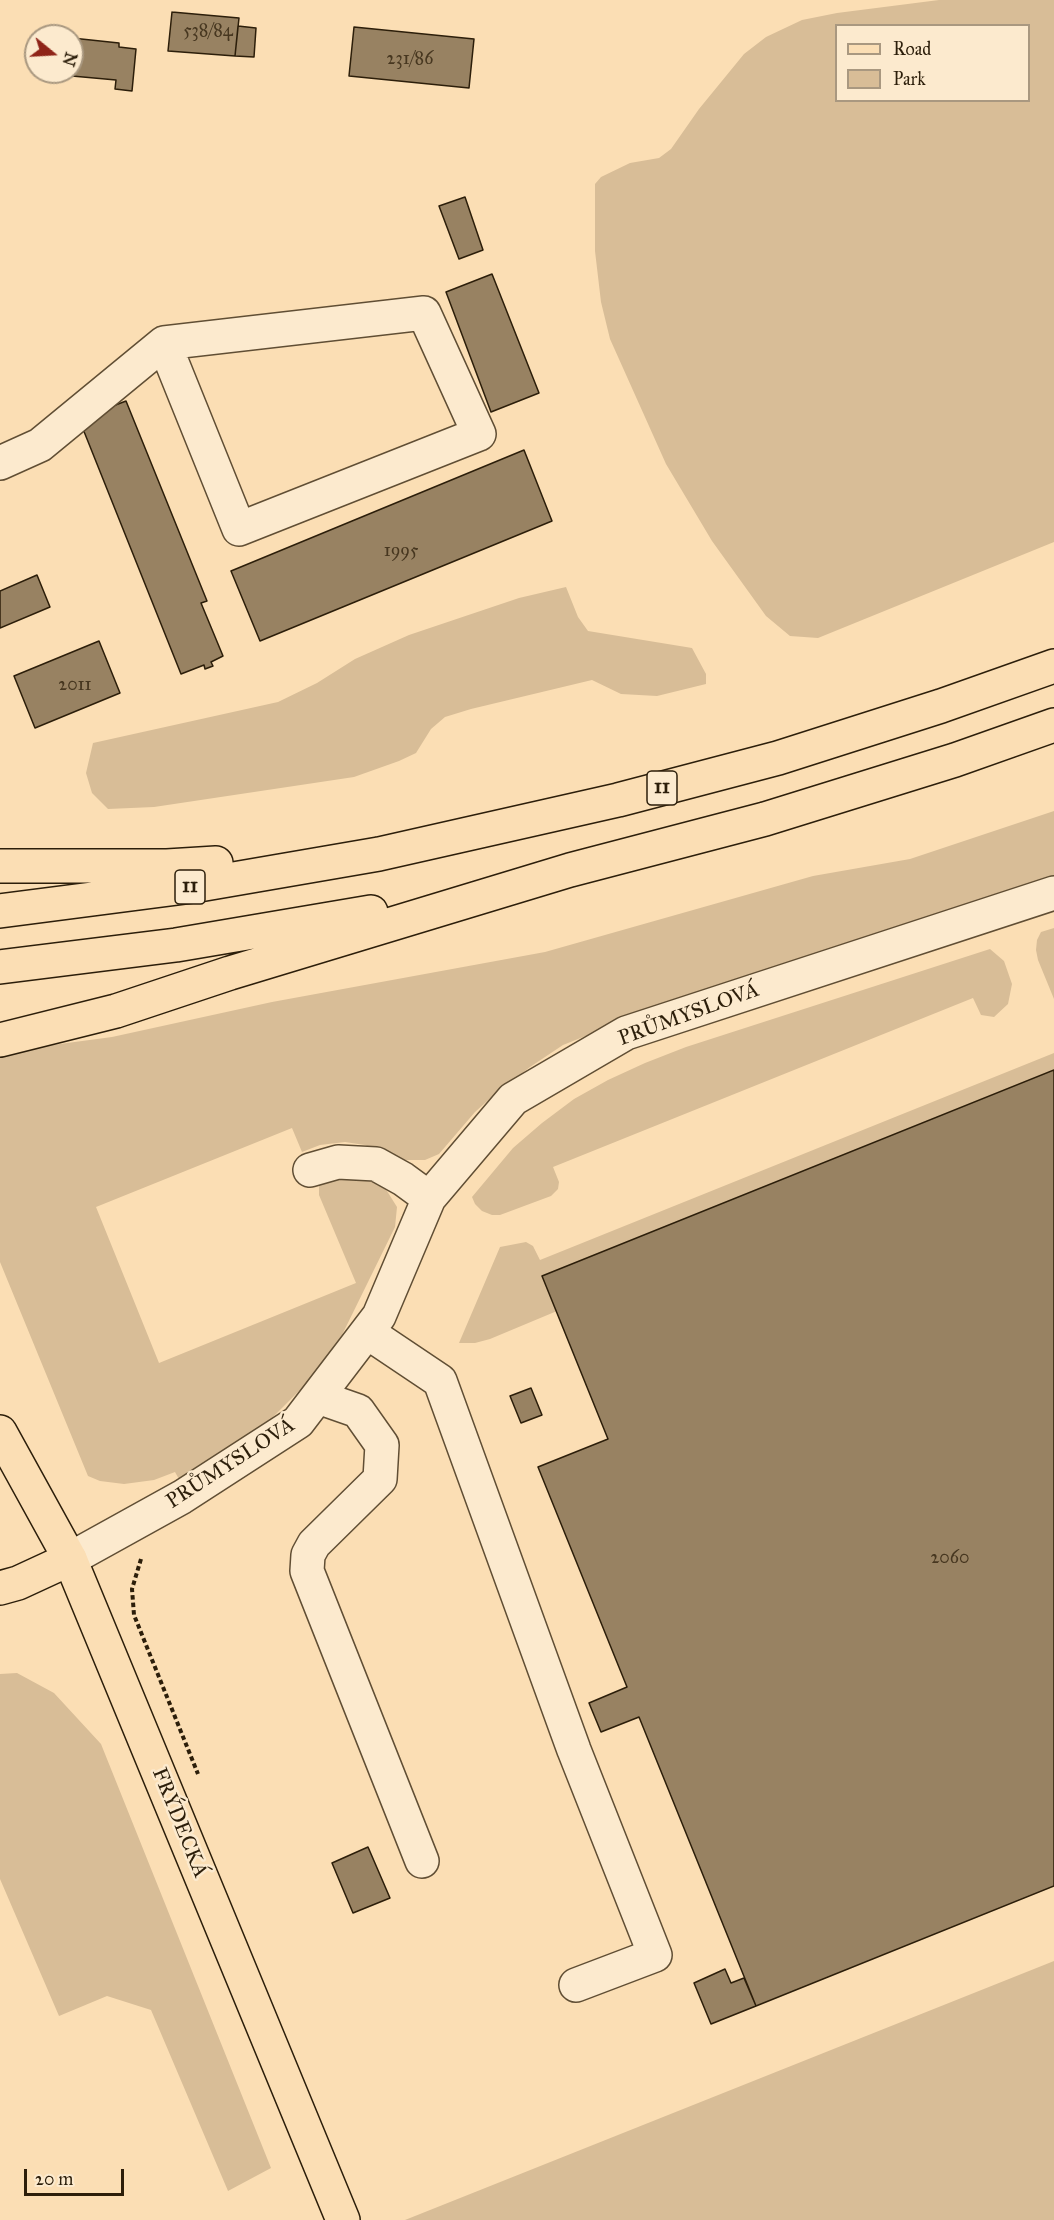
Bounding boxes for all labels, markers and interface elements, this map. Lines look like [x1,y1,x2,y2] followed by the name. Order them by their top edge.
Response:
[183,21,233,43] house number: 538/84
[24,24,84,84] north arrow
[835,24,1030,102] legend
[893,38,931,60] text: Road
[387,49,433,71] house number: 231/86
[59,50,81,68] text: N
[893,68,926,90] text: Park
[384,541,418,563] house number: 1995
[58,675,92,697] house number: 2011
[647,771,677,805] road number: 11
[175,870,205,904] road number: 11
[615,978,763,1052] street label: PRŮMYSLOVÁ
[162,1413,300,1515] street label: PRŮMYSLOVÁ
[930,1548,970,1570] house number: 2060
[146,1764,212,1882] street label: FRÝDECKÁ
[27,2157,128,2195] scale bar
[35,2168,73,2190] text: 20 m

